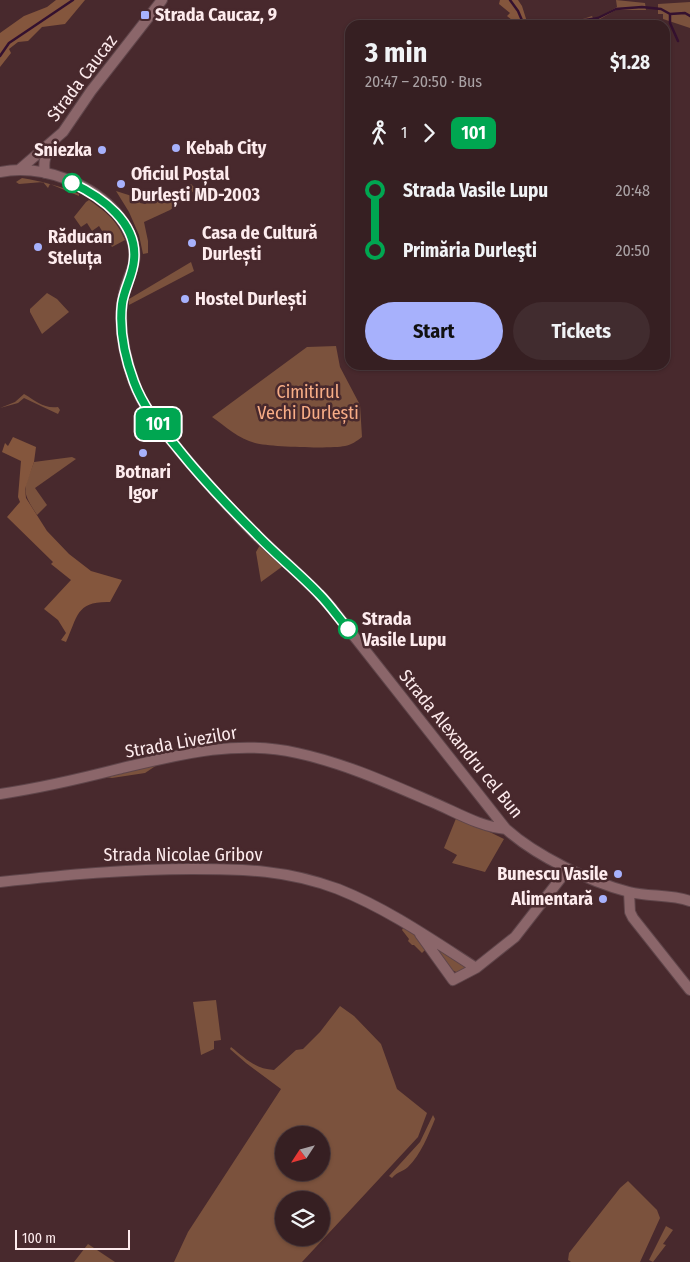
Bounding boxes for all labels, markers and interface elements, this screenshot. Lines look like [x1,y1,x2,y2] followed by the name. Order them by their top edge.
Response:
[155,4,277,26] place label: Strada Caucaz, 9
[139,9,151,21] marker: Strada Caucaz, 9
[42,30,122,126] street label: Strada Caucaz
[365,36,427,69] text: 3 min
[610,51,650,74] text: $1.28
[365,72,482,91] text: 20:47 – 20:50 · Bus
[365,119,393,147] icon: walk
[415,119,443,147] icon: forward
[461,122,486,144] text: 101
[401,123,407,142] text: 1
[186,137,267,159] place label: Kebab City
[34,139,92,161] place label: Sniezka
[170,142,182,154] marker: Kebab City
[96,144,108,156] marker: Sniezka
[131,163,261,207] place label: Oficiul Poștal Durlești MD-2003
[62,173,82,193] unlabelled marker
[115,178,127,190] marker: Oficiul Poștal Durlești MD-2003
[403,179,548,202] text: Strada Vasile Lupu
[616,181,650,200] text: 20:48
[202,222,317,266] place label: Casa de Cultură Durlești
[48,226,112,270] place label: Răducan Steluța
[186,237,198,249] marker: Casa de Cultură Durlești
[403,239,537,262] text: Primăria Durleşti
[32,241,44,253] marker: Răducan Steluța
[615,241,650,260] text: 20:50
[195,288,307,311] place label: Hostel Durlești
[179,293,191,305] marker: Hostel Durlești
[365,302,503,360] button: Start
[513,302,650,360] button: Tickets
[257,381,359,424] park label: Cimitirul Vechi Durlești
[129,408,187,440] line badge: 101
[146,413,170,435] text: 101
[137,447,149,459] marker: Botnari Igor
[115,461,171,504] place label: Botnari Igor
[361,608,446,651] place label: Strada Vasile Lupu
[338,619,358,639] marker: Strada Vasile Lupu
[394,665,528,823] street label: Strada Alexandru cel Bun
[123,721,239,763] street label: Strada Livezilor
[103,844,263,866] street label: Strada Nicolae Gribov
[497,863,608,885] place label: Bunescu Vasile
[612,868,624,880] marker: Bunescu Vasile
[510,888,593,910] place label: Alimentară
[597,893,609,905] marker: Alimentară
[275,1126,330,1181] north arrow
[275,1126,330,1246] map controls
[275,1191,330,1246] button: layers
[15,1227,130,1250] scale bar
[22,1230,56,1247] text: 100 m

